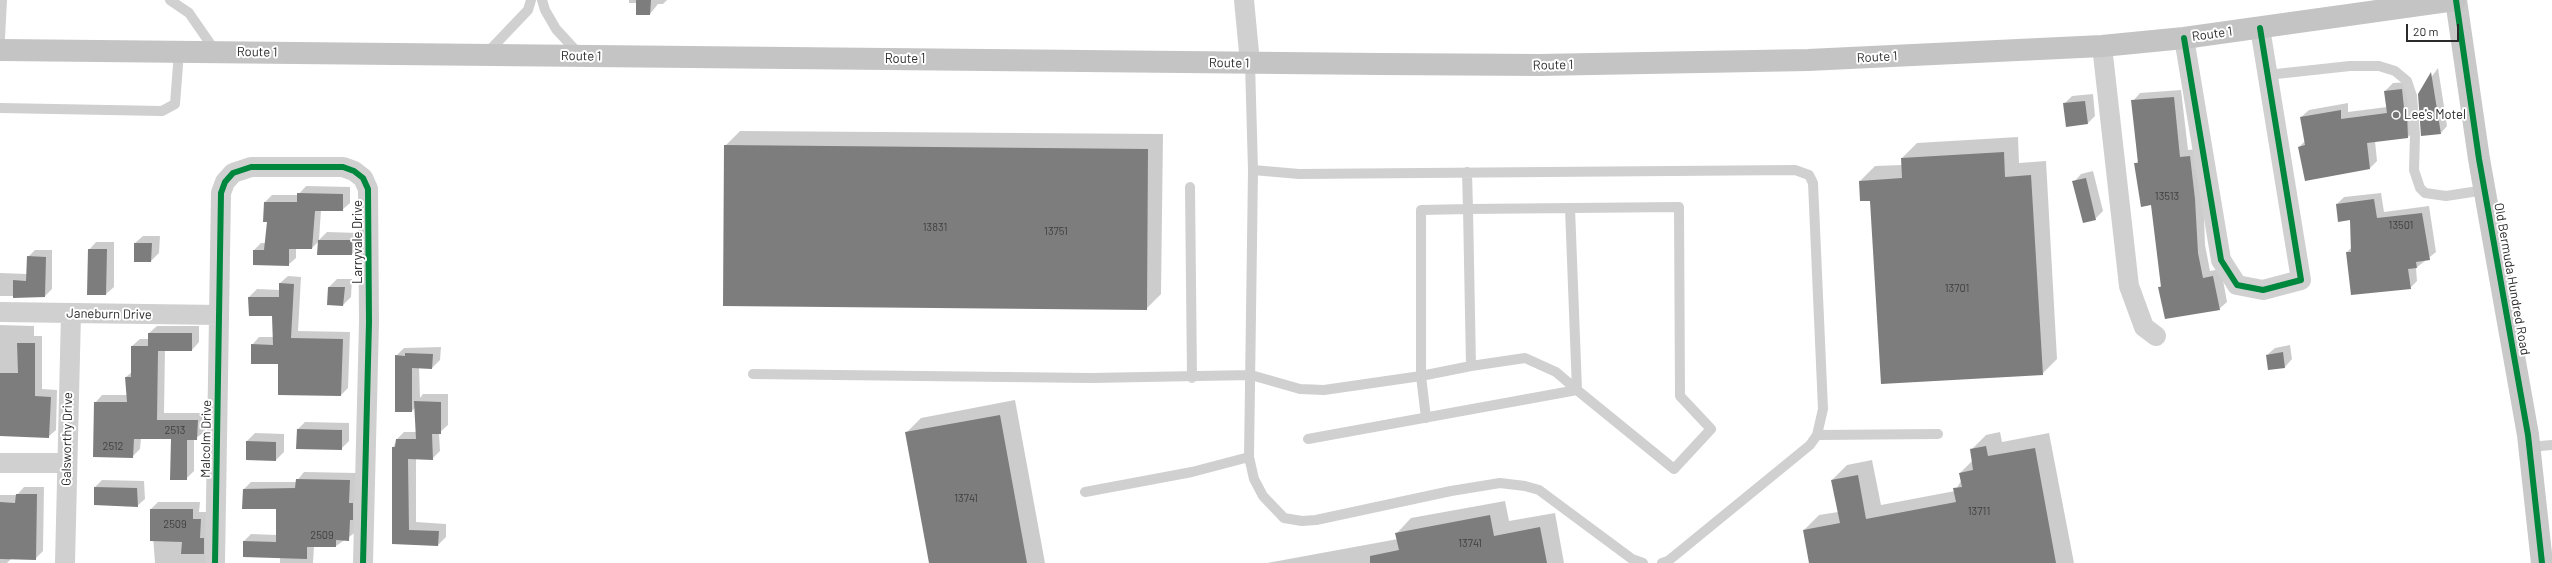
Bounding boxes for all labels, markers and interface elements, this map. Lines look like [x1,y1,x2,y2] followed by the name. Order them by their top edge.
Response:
[2408,16,2461,42] scale bar
[2191,23,2233,45] street label: Route 1
[2413,24,2439,38] text: 20 m
[237,44,277,60] street label: Route 1
[561,48,601,64] street label: Route 1
[1856,48,1898,66] street label: Route 1
[885,51,925,67] street label: Route 1
[1209,55,1249,71] street label: Route 1
[1533,57,1573,73] street label: Route 1
[2404,107,2466,123] place label: Lee's Motel
[2391,110,2401,120] marker: Lee's Motel
[2155,189,2179,203] house number: 13513
[350,200,366,284] street label: Larryvale Drive
[2491,202,2533,356] street label: Old Bermuda Hundred Road
[2389,218,2413,232] house number: 13501
[923,220,947,234] house number: 13831
[1044,224,1068,238] house number: 13751
[1945,281,1969,295] house number: 13701
[66,305,152,323] street label: Janeburn Drive
[58,392,76,486] street label: Galsworthy Drive
[198,400,214,478] street label: Malcolm Drive
[165,423,185,437] house number: 2513
[103,439,123,453] house number: 2512
[954,491,978,505] house number: 13741
[1968,504,1990,518] house number: 13711
[163,517,187,531] house number: 2509
[310,528,334,542] house number: 2509
[1458,536,1482,550] house number: 13741

